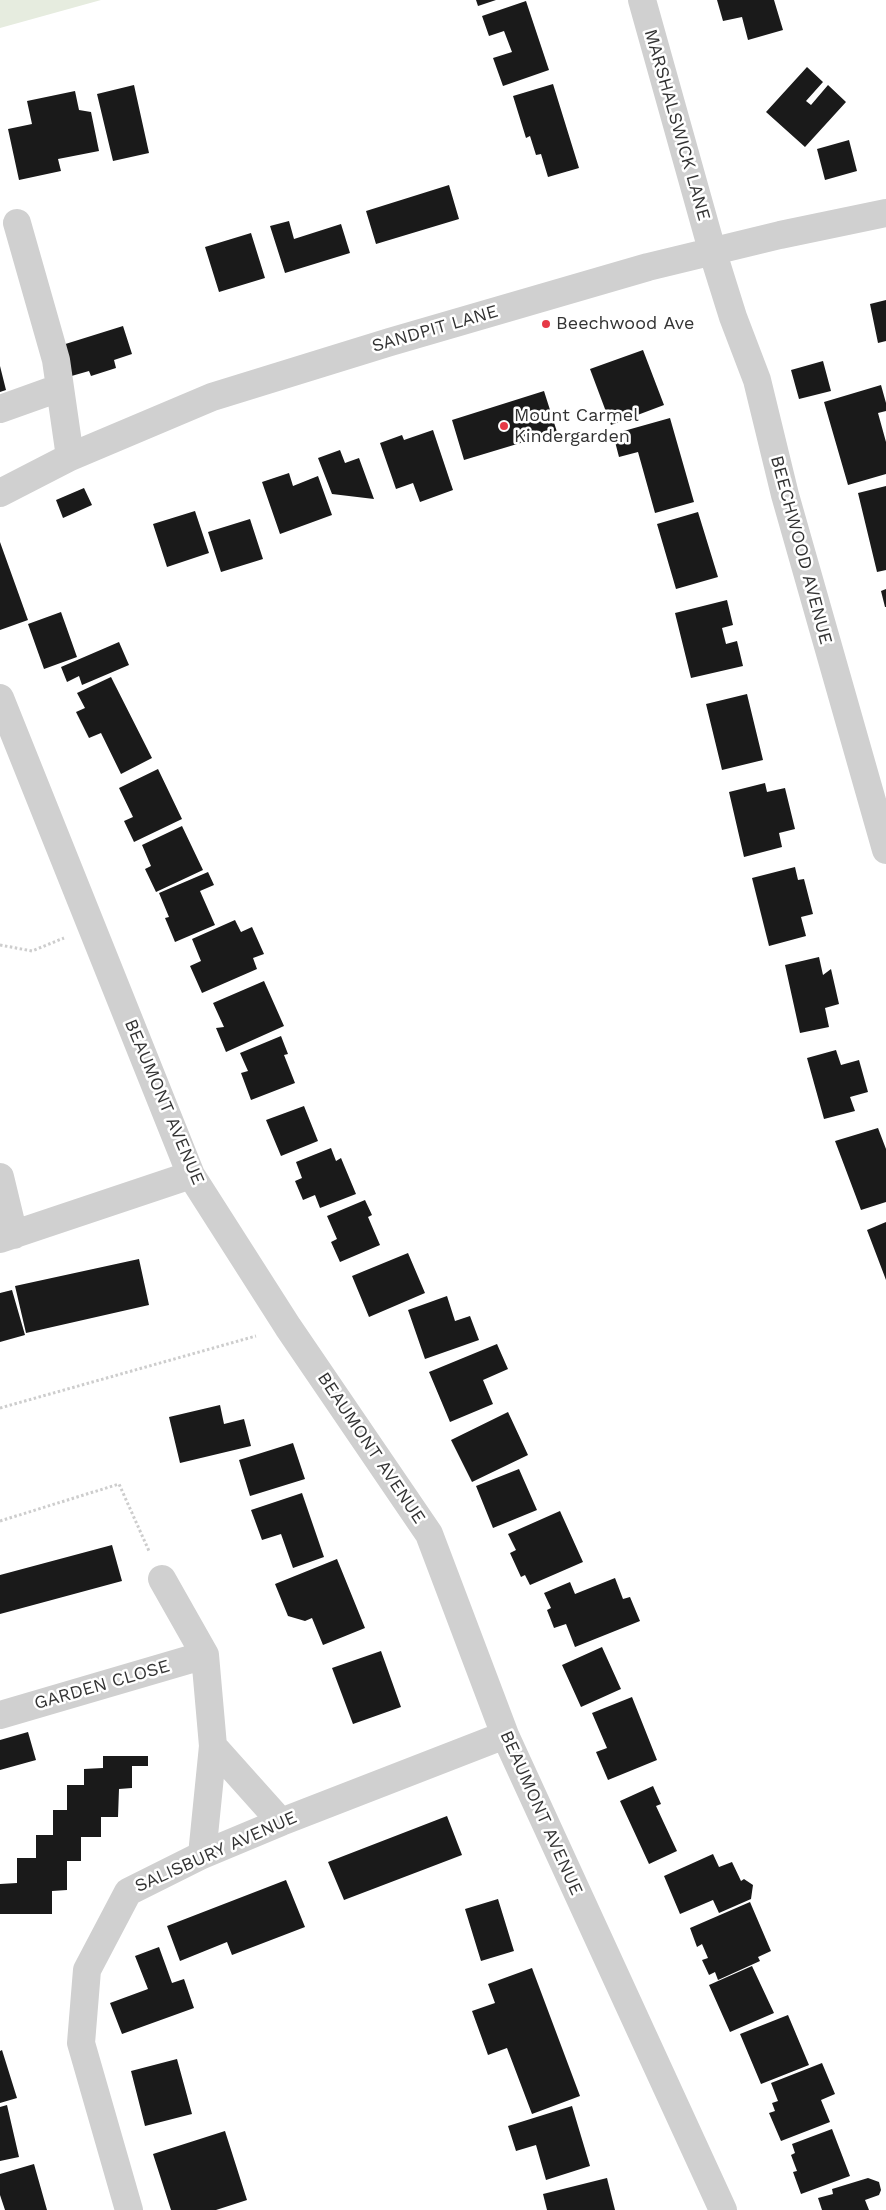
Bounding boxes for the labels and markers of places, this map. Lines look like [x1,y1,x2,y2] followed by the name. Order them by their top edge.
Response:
[556,313,694,335] place label: Beechwood Ave
[540,318,552,330] marker: Beechwood Ave
[514,405,639,448] place label: Mount Carmel Kindergarden
[498,420,510,432] marker: Mount Carmel Kindergarden

